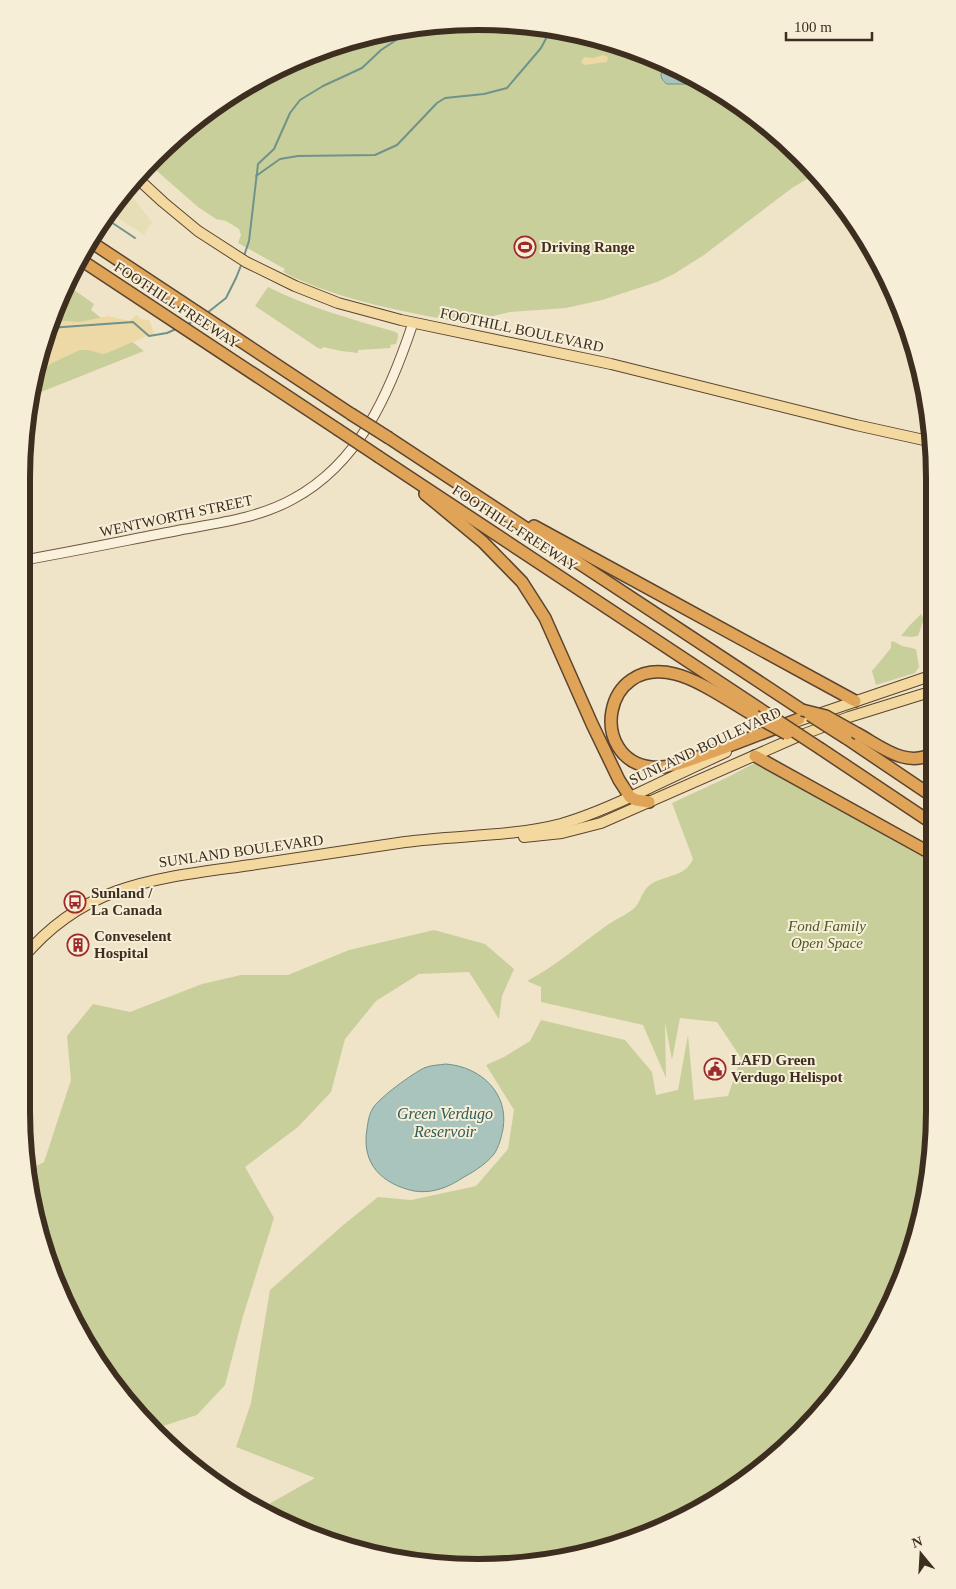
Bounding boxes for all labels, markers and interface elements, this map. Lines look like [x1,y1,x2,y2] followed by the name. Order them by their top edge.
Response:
[786,10,872,42] scale bar
[794,19,832,35] text: 100 m
[513,235,537,259] sports icon: Driving Range
[541,239,635,255] place label: Driving Range
[111,259,243,352] street label: FOOTHILL FREEWAY
[439,305,606,355] street label: FOOTHILL BOULEVARD
[449,482,581,575] street label: FOOTHILL FREEWAY
[98,492,254,540] street label: WENTWORTH STREET
[626,704,784,788] street label: SUNLAND BOULEVARD
[158,832,324,870] street label: SUNLAND BOULEVARD
[91,885,163,918] place label: Sunland / La Canada
[63,890,87,914] bus stop icon: Sunland / La Canada
[787,918,866,951] park label: Fond Family Open Space
[94,928,172,961] place label: Conveselent Hospital
[66,933,90,957] building icon: Conveselent Hospital
[731,1052,843,1085] place label: LAFD Green Verdugo Helispot
[703,1057,727,1081] public building icon: LAFD Green Verdugo Helispot
[397,1105,493,1140] water label: Green Verdugo Reservoir
[896,1529,946,1579] north arrow
[910,1533,924,1551] text: N

